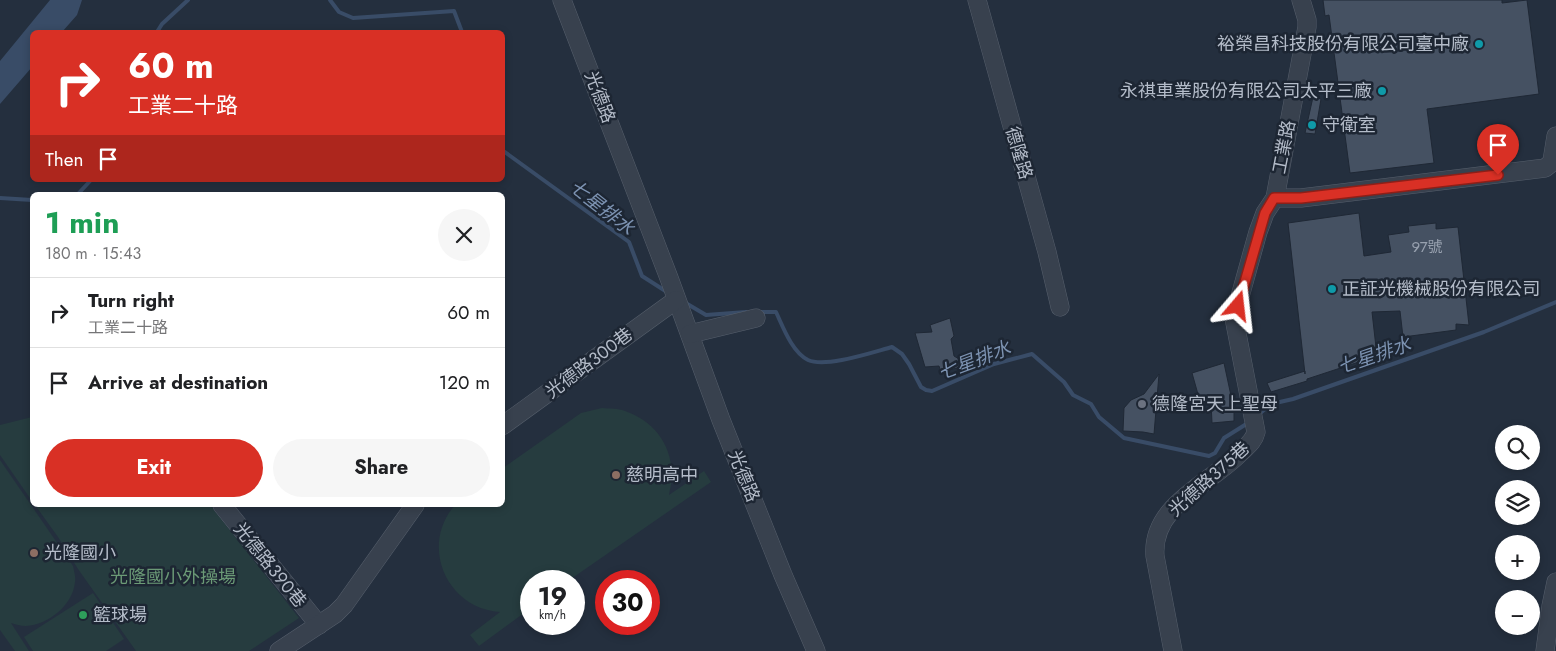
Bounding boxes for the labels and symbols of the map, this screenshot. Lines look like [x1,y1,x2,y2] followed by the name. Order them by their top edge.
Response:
[1217,31,1469,57] place label: 裕榮昌科技股份有限公司臺中廠
[1473,38,1485,50] marker: 裕榮昌科技股份有限公司臺中廠
[578,67,622,127] street label: 光德路
[1120,78,1372,104] place label: 永祺車業股份有限公司太平三廠
[1376,85,1388,97] marker: 永祺車業股份有限公司太平三廠
[1322,112,1376,138] place label: 守衛室
[1266,118,1302,176] street label: 工業路
[1306,119,1318,131] marker: 守衛室
[999,123,1039,183] street label: 德隆路
[1477,124,1519,175] pin
[563,173,641,242] water label: 七星排水
[1411,236,1443,258] house number: 97號
[1342,276,1540,302] place label: 正証光機械股份有限公司
[1211,279,1263,331] position arrow
[1326,283,1338,295] marker: 正証光機械股份有限公司
[540,321,638,405] street label: 光德路300巷
[1334,330,1415,381] water label: 七星排水
[934,334,1015,387] water label: 七星排水
[1152,391,1278,417] place label: 德隆宮天上聖母
[1136,398,1148,410] marker: 德隆宮天上聖母
[1163,435,1255,523] street label: 光德路375巷
[722,446,766,506] street label: 光德路
[626,462,698,488] place label: 慈明高中
[610,469,622,481] marker: 慈明高中
[227,517,313,613] street label: 光德路390巷
[44,540,116,566] place label: 光隆國小
[28,547,40,559] marker: 光隆國小
[110,564,236,590] park label: 光隆國小外操場
[595,570,660,635] speed limit sign: 30
[93,602,147,628] place label: 籃球場
[77,609,89,621] marker: 籃球場

